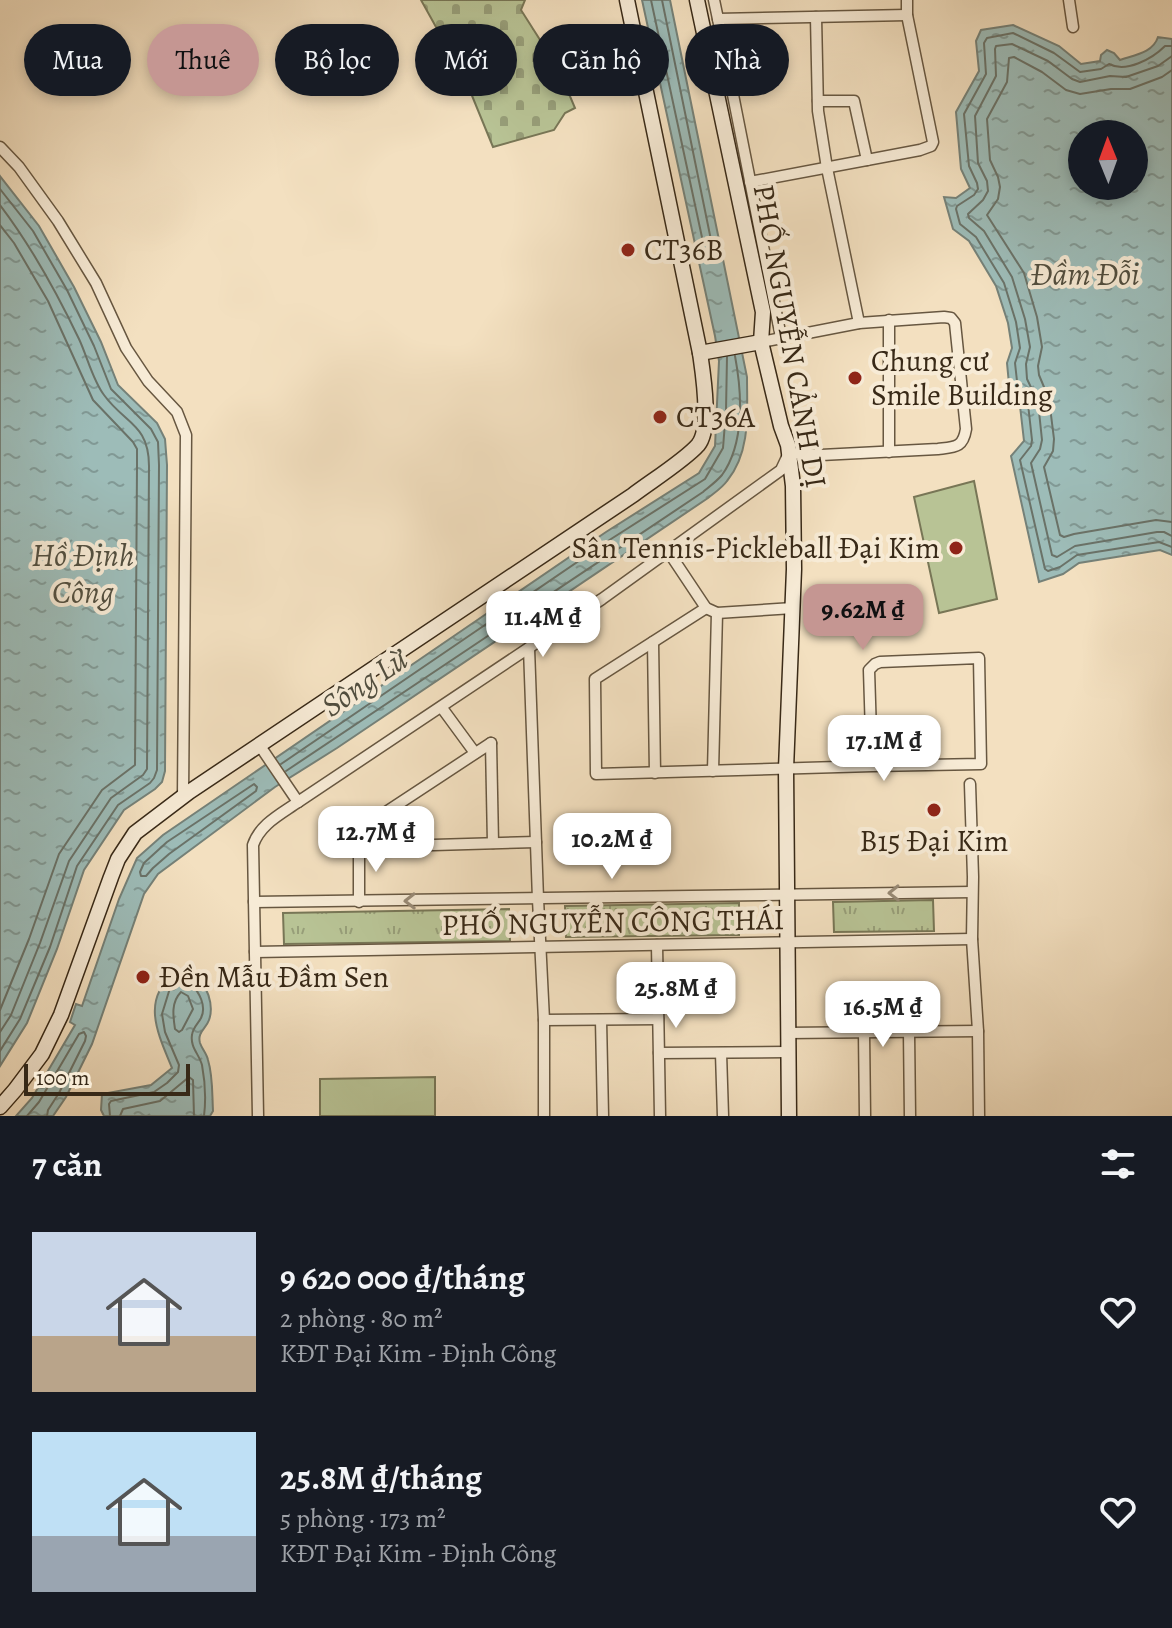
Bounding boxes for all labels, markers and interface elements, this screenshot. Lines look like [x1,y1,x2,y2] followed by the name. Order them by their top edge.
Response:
[24,24,131,96] chip: Mua
[147,24,259,96] chip: Thuê
[275,24,399,96] chip: Bộ lọc
[415,24,517,96] chip: Mới
[533,24,669,96] chip: Căn hộ
[685,24,789,96] chip: Nhà
[1068,120,1148,200] north arrow
[1068,120,1148,200] map controls
[744,181,836,491] street label: PHỐ NGUYỄN CẢNH DỊ
[644,230,723,270] place label: CT36B
[619,241,637,259] marker: CT36B
[1031,252,1139,296] water label: Đầm Đỗi
[871,341,1053,415] place label: Chung cư Smile Building
[846,369,864,387] marker: Chung cư Smile Building
[676,397,755,437] place label: CT36A
[651,408,669,426] marker: CT36A
[572,528,940,568] place label: Sân Tennis-Pickleball Đại Kim
[32,533,134,614] water label: Hồ Định Công
[947,539,965,557] marker: Sân Tennis-Pickleball Đại Kim
[789,584,937,652] pin: 9.62M ₫
[469,591,617,659] pin: 11.4M ₫
[821,592,905,627] text: 9.62M ₫
[504,599,582,634] text: 11.4M ₫
[312,636,417,727] water label: Sông Lừ
[810,715,958,783] pin: 17.1M ₫
[846,723,922,758] text: 17.1M ₫
[925,801,943,819] marker: B15 Đại Kim
[302,806,450,874] pin: 12.7M ₫
[538,813,686,881] pin: 10.2M ₫
[336,814,416,849] text: 12.7M ₫
[571,821,653,856] text: 10.2M ₫
[859,821,1009,861] place label: B15 Đại Kim
[887,884,900,902] one-way arrow
[403,892,416,910] one-way arrow
[441,899,785,945] street label: PHỐ NGUYỄN CÔNG THÁI
[159,957,389,997] place label: Đền Mẫu Đầm Sen
[602,962,750,1030] pin: 25.8M ₫
[134,968,152,986] marker: Đền Mẫu Đầm Sen
[635,970,717,1005] text: 25.8M ₫
[809,981,957,1049] pin: 16.5M ₫
[843,989,923,1024] text: 16.5M ₫
[24,1060,190,1096] scale bar
[36,1063,90,1093] text: 100 m
[32,1141,102,1188] text: 7 căn
[1096,1142,1140,1186] icon: filters
[280,1254,525,1301] text: 9 620 000 ₫/tháng
[96,1264,192,1360] icon: home
[1096,1290,1140,1334] icon: heart
[280,1301,443,1336] text: 2 phòng · 80 m²
[280,1336,557,1371] text: KĐT Đại Kim - Định Công
[280,1454,482,1501] text: 25.8M ₫/tháng
[96,1464,192,1560] icon: home
[1096,1490,1140,1534] icon: heart
[280,1501,446,1536] text: 5 phòng · 173 m²
[280,1536,557,1571] text: KĐT Đại Kim - Định Công

